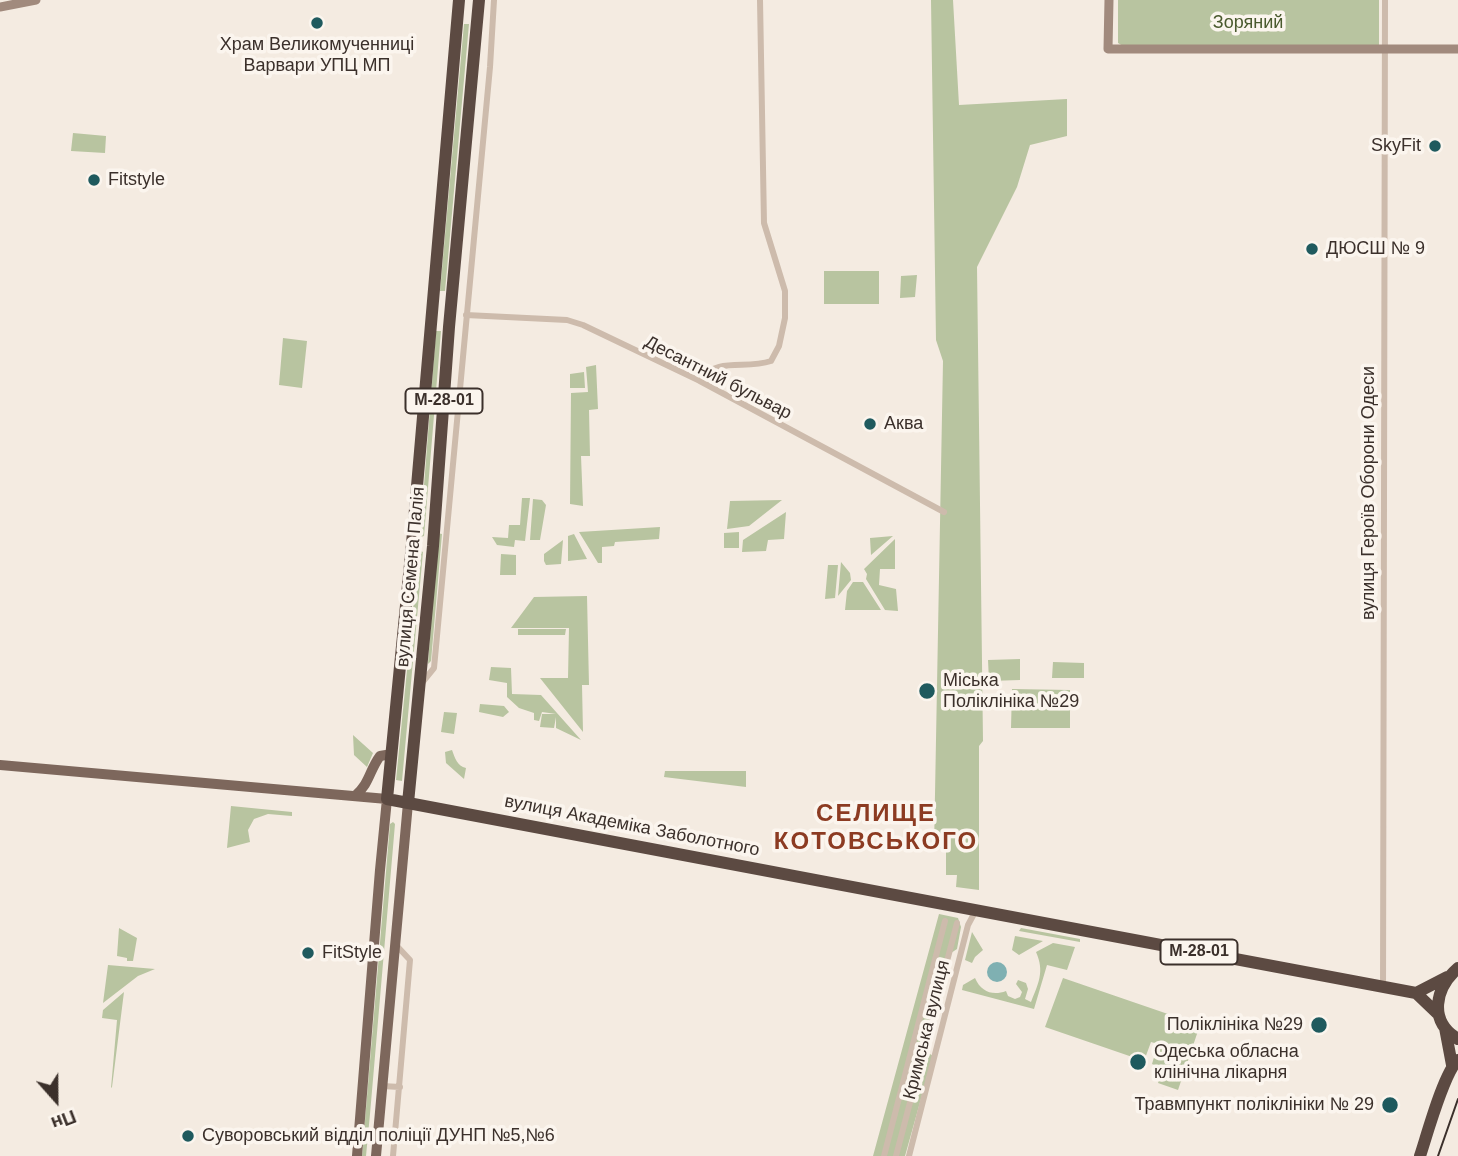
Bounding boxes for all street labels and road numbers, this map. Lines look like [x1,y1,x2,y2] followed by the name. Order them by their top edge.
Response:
[641,332,795,424] street label: Десантний бульвар
[1358,366,1380,620] street label: вулиця Героїв Оборони Одеси
[406,388,482,414] road number: М-28-01
[392,486,430,668] street label: вулиця Семена Палія
[503,791,761,861] street label: вулиця Академіка Заболотного
[1160,940,1238,964] road number: М-28-01
[899,958,955,1102] street label: Кримська вулиця

